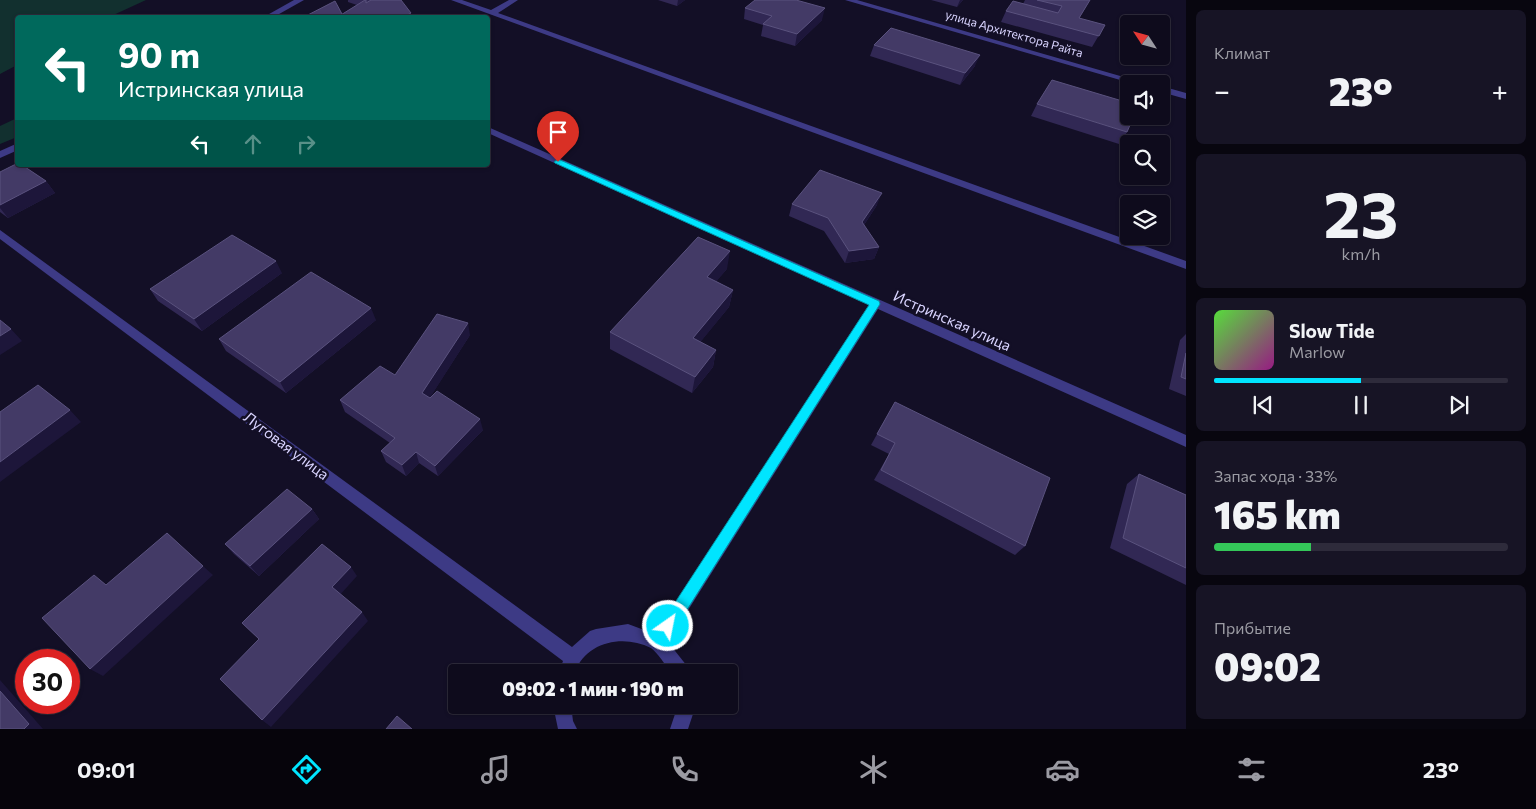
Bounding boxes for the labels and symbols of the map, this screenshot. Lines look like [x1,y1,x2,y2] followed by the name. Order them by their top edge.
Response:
[944,7,1085,59] street label: улица Архитектора Райта
[1120,15,1170,65] north arrow
[537,111,579,162] pin
[891,286,1014,354] street label: Истринская улица
[240,407,333,483] street label: Луговая улица
[641,599,693,651] position arrow
[15,649,80,714] speed limit sign: 30

